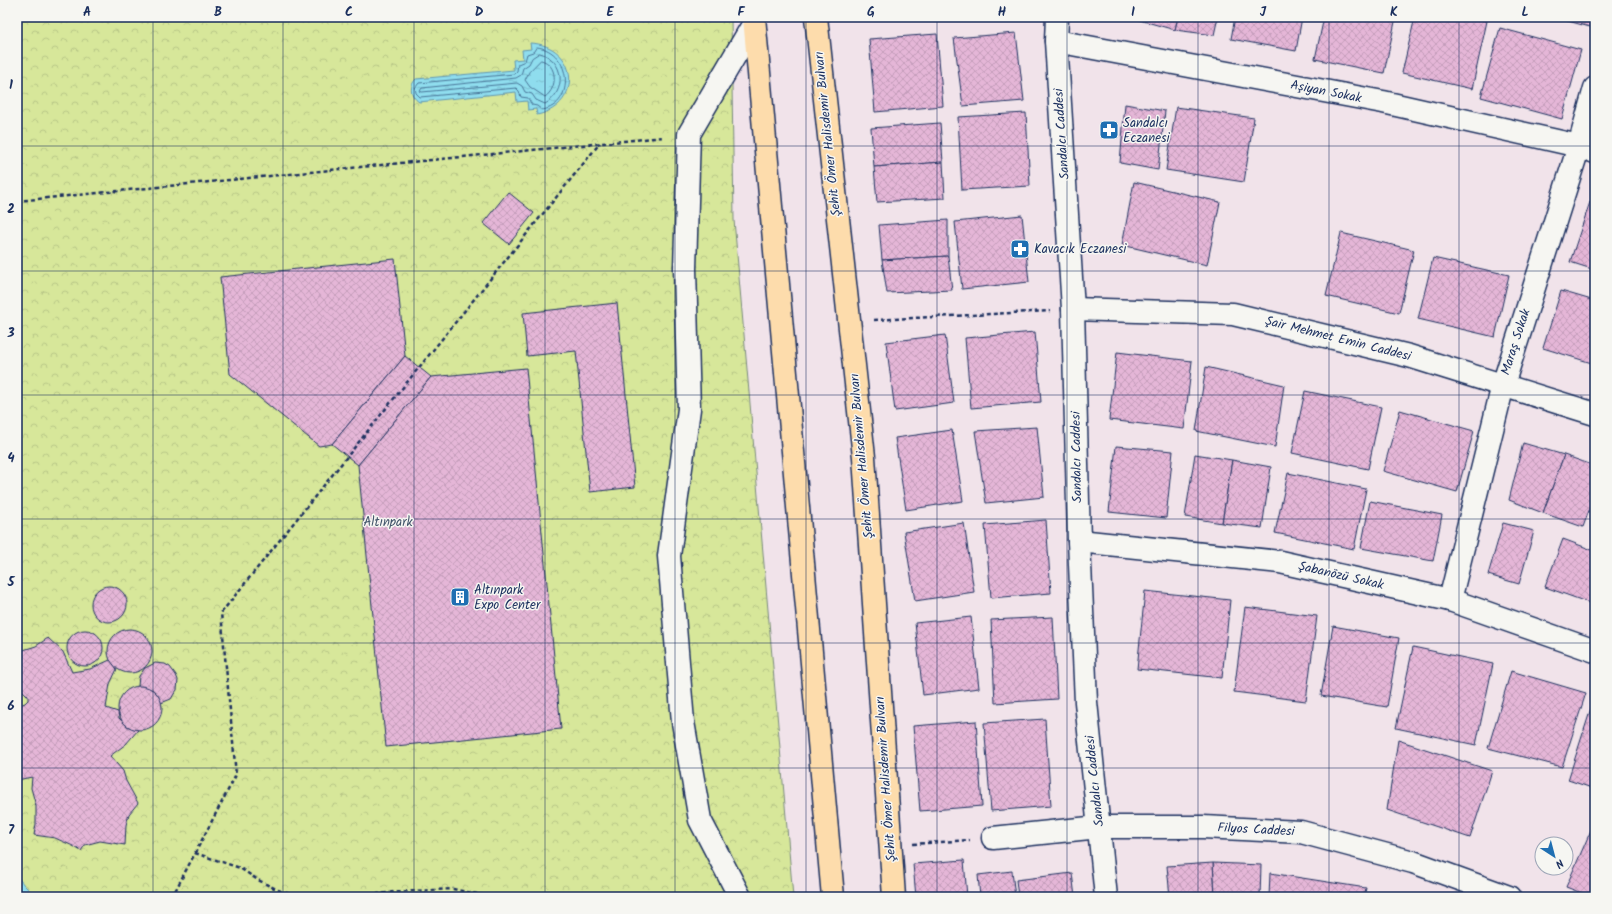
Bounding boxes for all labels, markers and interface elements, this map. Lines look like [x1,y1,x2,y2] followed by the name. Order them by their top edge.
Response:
[83,2,91,23] text: A
[214,2,222,23] text: B
[345,2,353,23] text: C
[475,2,484,23] text: D
[606,2,614,23] text: E
[737,2,745,23] text: F
[867,2,875,23] text: G
[998,2,1007,23] text: H
[1131,2,1135,23] text: I
[1260,2,1267,23] text: J
[1390,2,1398,23] text: K
[1521,2,1529,23] text: L
[809,50,847,218] street label: Şehit Ömer Halisdemir Bulvarı
[9,75,13,96] text: 1
[1289,75,1364,109] street label: Aşiyan Sokak
[1048,87,1076,180] street label: Sandalcı Caddesi
[1123,113,1171,149] place label: Sandalcı Eczanesi
[1098,119,1120,141] pharmacy icon: Sandalcı Eczanesi
[7,199,15,220] text: 2
[1009,238,1031,260] pharmacy icon: Kavacık Eczanesi
[1034,239,1127,260] place label: Kavacık Eczanesi
[1495,305,1537,378] street label: Maraş Sokak
[1263,311,1414,368] street label: Şair Mehmet Emin Caddesi
[6,323,15,344] text: 3
[844,373,880,539] street label: Şehit Ömer Halisdemir Bulvarı
[1066,410,1088,503] street label: Sandalcı Caddesi
[7,448,15,469] text: 4
[363,512,413,533] park label: Altınpark
[1296,556,1387,596] street label: Şabanözü Sokak
[7,572,16,593] text: 5
[474,580,541,616] place label: Altınpark Expo Center
[449,586,471,608] building icon: Altınpark Expo Center
[7,696,15,717] text: 6
[870,696,902,862] street label: Şehit Ömer Halisdemir Bulvarı
[1080,734,1110,828] street label: Sandalcı Caddesi
[1217,817,1296,843] street label: Filyos Caddesi
[8,820,15,841] text: 7
[1534,836,1574,876] north arrow
[1551,854,1567,873] text: N

